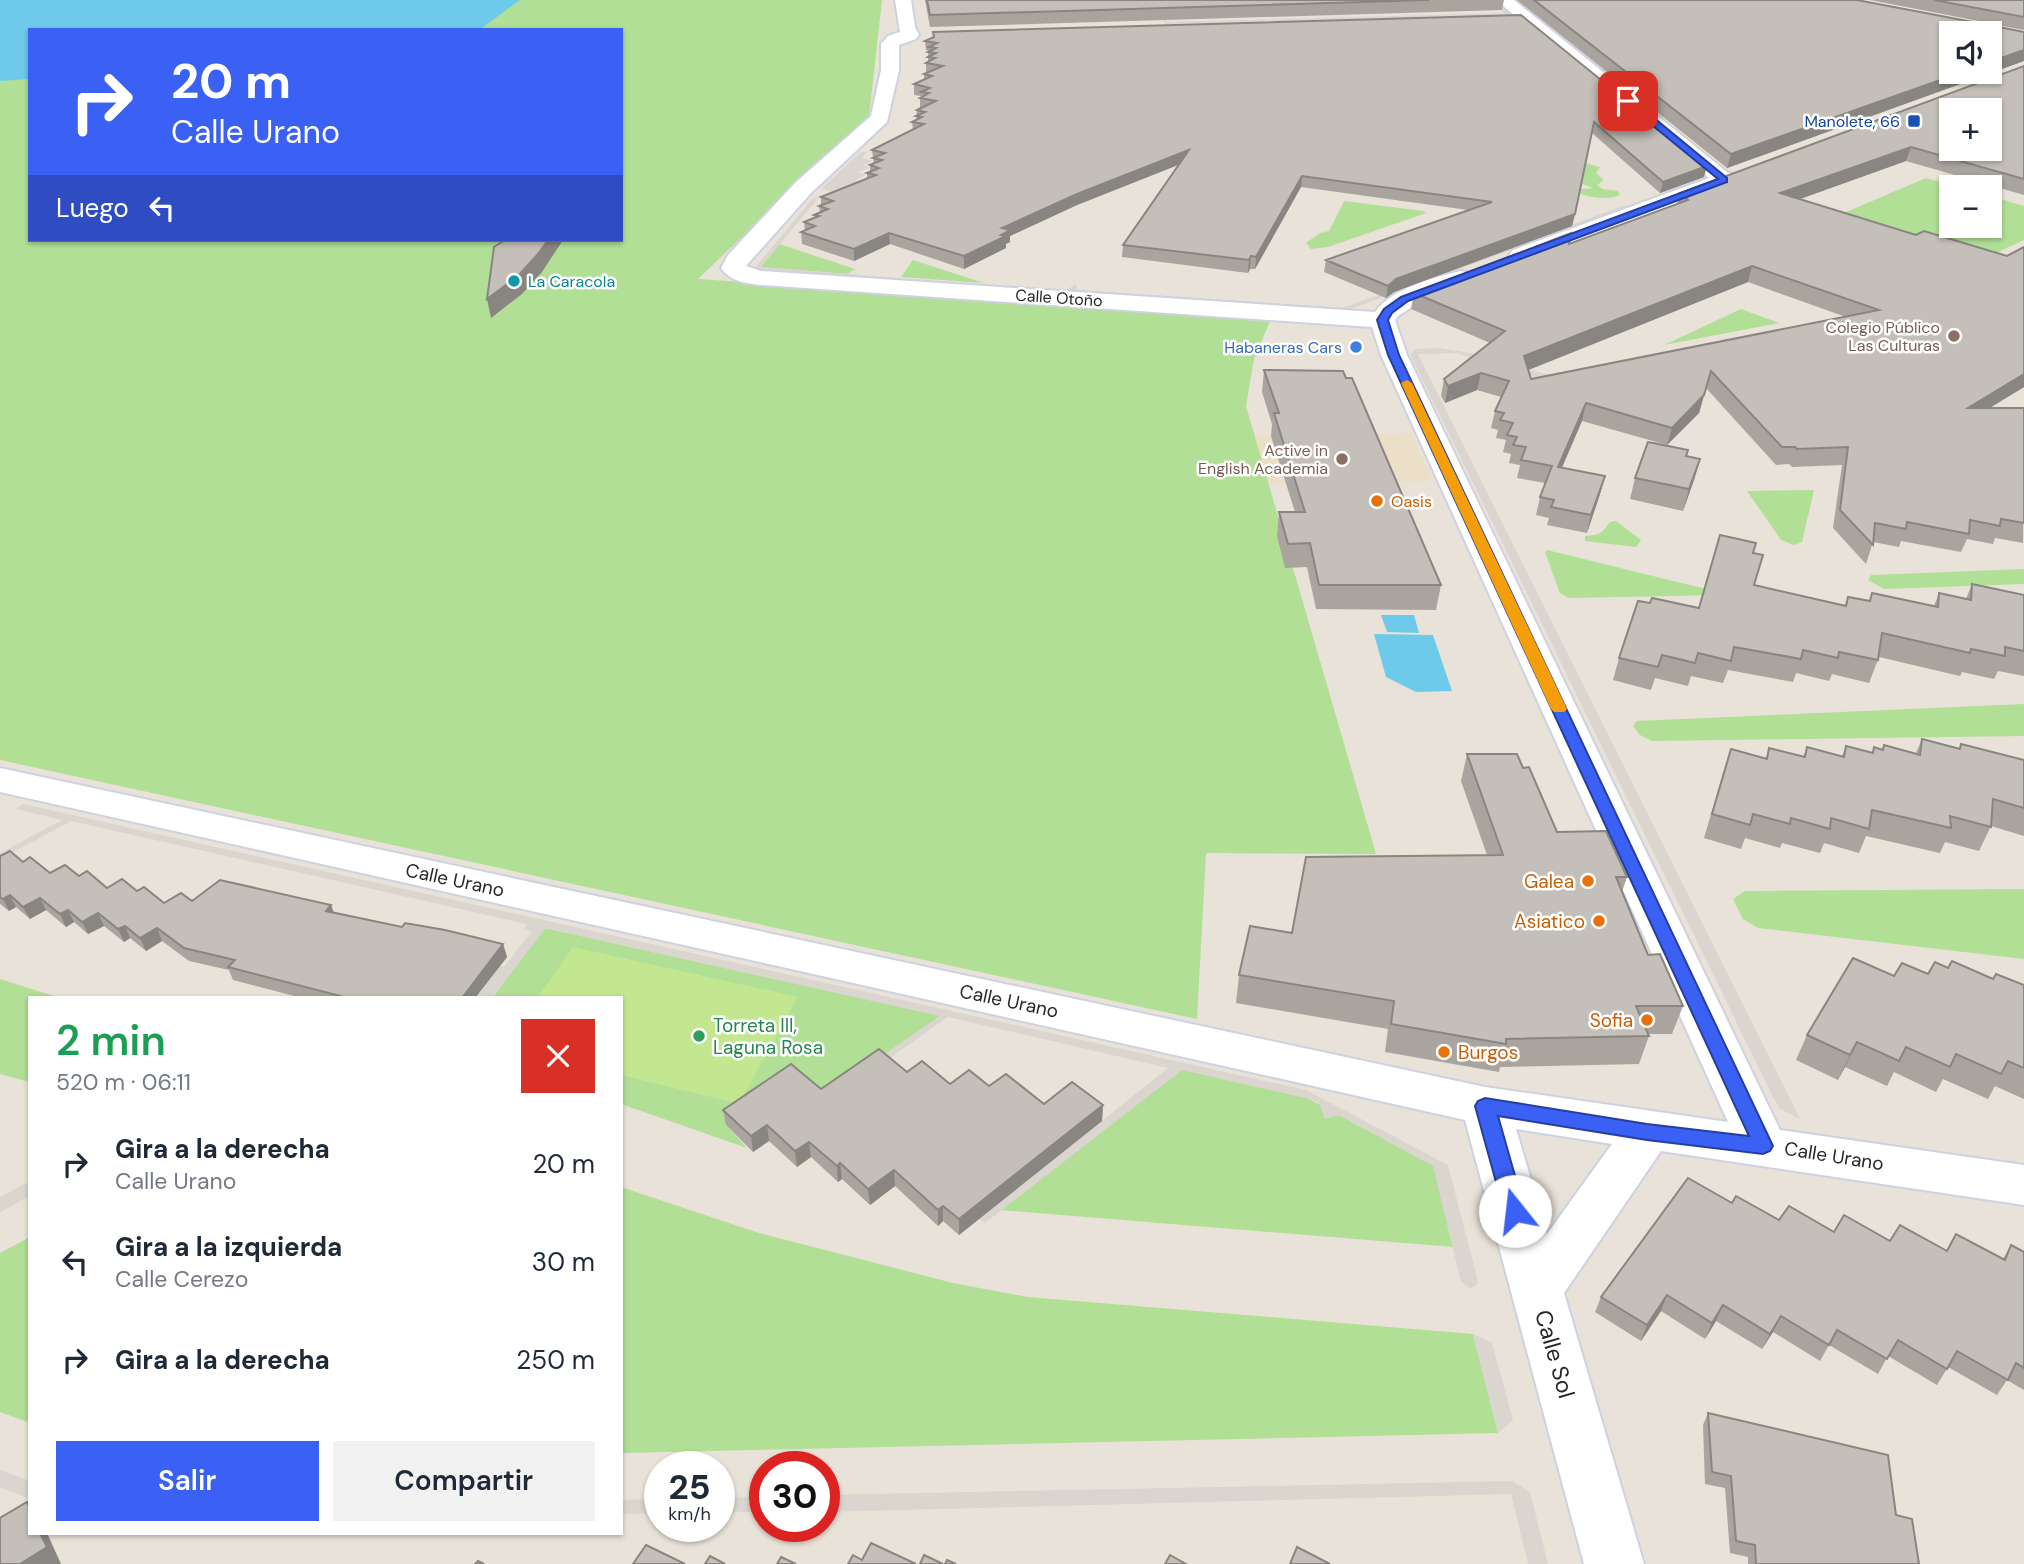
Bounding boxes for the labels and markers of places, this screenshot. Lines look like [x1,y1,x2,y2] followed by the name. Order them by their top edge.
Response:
[1598,71,1658,131] pin
[1804,111,1900,132] place label: Manolete, 66
[1906,113,1922,129] marker: Manolete, 66
[528,271,615,292] place label: La Caracola
[506,273,522,289] marker: La Caracola
[1825,317,1940,356] place label: Colegio Público Las Culturas
[1946,328,1962,344] marker: Colegio Público Las Culturas
[1224,337,1342,358] place label: Habaneras Cars
[1348,339,1364,355] marker: Habaneras Cars
[1198,440,1328,479] place label: Active in English Academia
[1334,451,1350,467] marker: Active in English Academia
[1391,491,1432,512] place label: Oasis
[1369,493,1385,509] marker: Oasis
[1524,869,1574,894] place label: Galea
[1580,873,1596,889] marker: Galea
[1514,909,1585,934] place label: Asiatico
[1591,913,1607,929] marker: Asiatico
[1590,1008,1633,1033] place label: Sofia
[1639,1012,1655,1028] marker: Sofia
[713,1013,823,1060] place label: Torreta III, Laguna Rosa
[691,1028,707,1044] marker: Torreta III, Laguna Rosa
[1458,1040,1518,1065] place label: Burgos
[1436,1044,1452,1060] marker: Burgos

